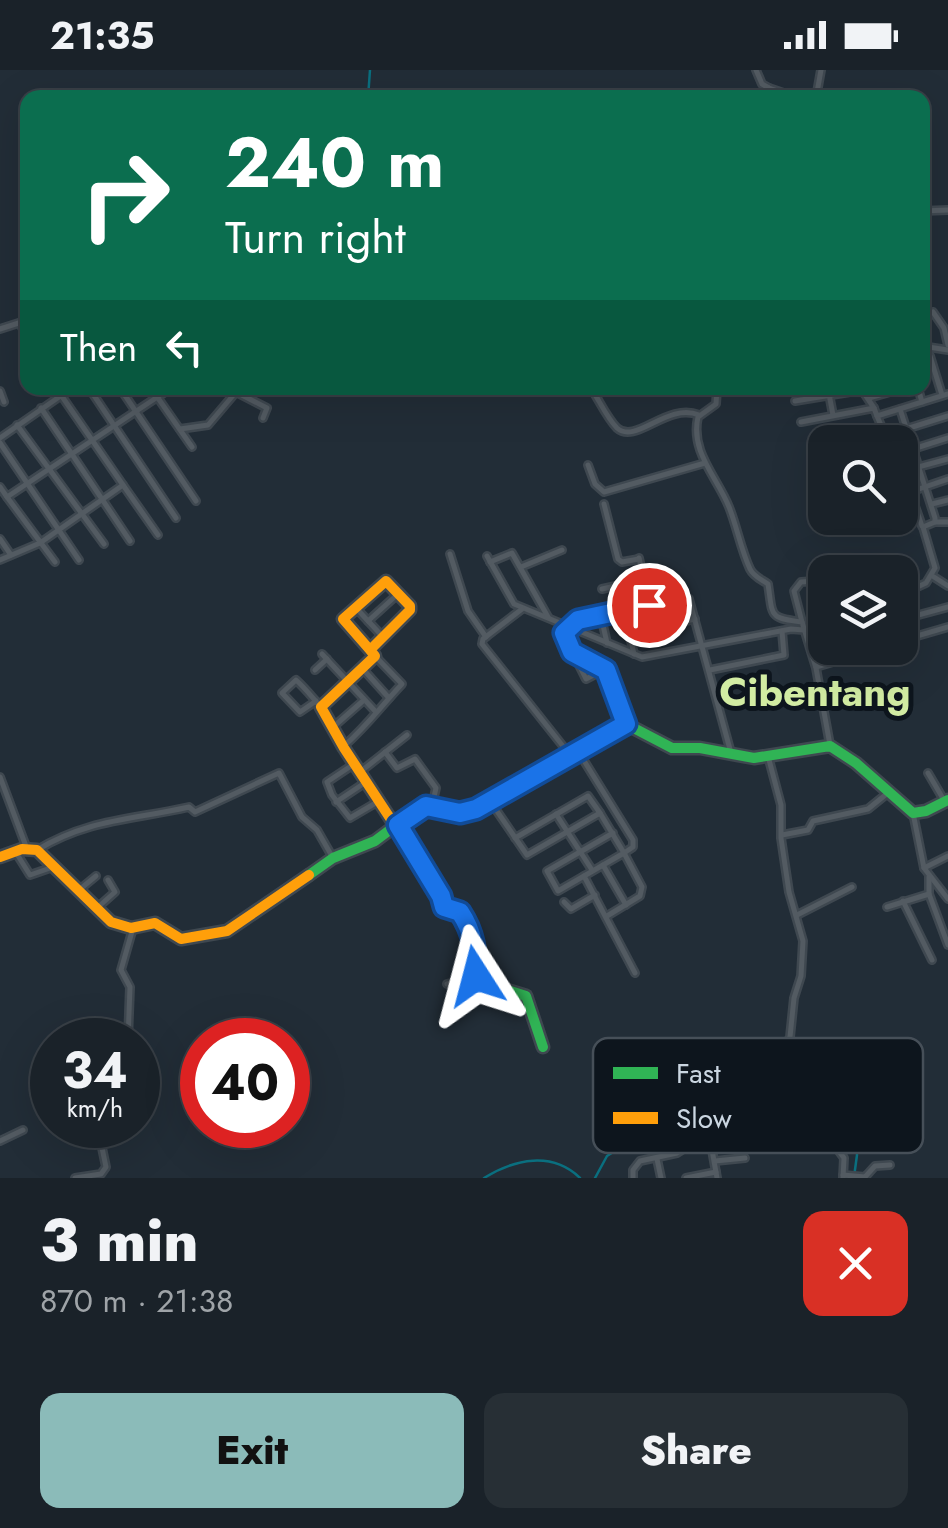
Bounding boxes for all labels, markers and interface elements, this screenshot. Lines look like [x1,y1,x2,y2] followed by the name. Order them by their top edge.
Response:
[50,8,155,63] text: 21:35
[225,112,445,213] text: 240 m
[60,130,190,260] icon: right
[225,205,406,270] text: Turn right
[60,320,137,375] text: Then
[157,320,212,375] icon: left
[808,425,918,665] map controls
[808,425,918,535] button: search
[808,555,918,665] button: layers
[607,563,692,648] pin
[622,578,677,633] icon: arrive
[719,663,911,721] district label: Cibentang
[424,924,528,1028] position arrow
[180,1018,310,1148] speed limit sign: 40
[62,1034,128,1107] text: 34
[593,1038,923,1153] legend
[676,1053,721,1094] text: Fast
[67,1090,123,1126] text: km/h
[676,1098,732,1139] text: Slow
[40,1197,199,1284] text: 3 min
[803,1211,908,1316] button: close
[40,1278,234,1324] text: 870 m · 21:38
[40,1393,464,1508] button: Exit
[484,1393,908,1508] button: Share

